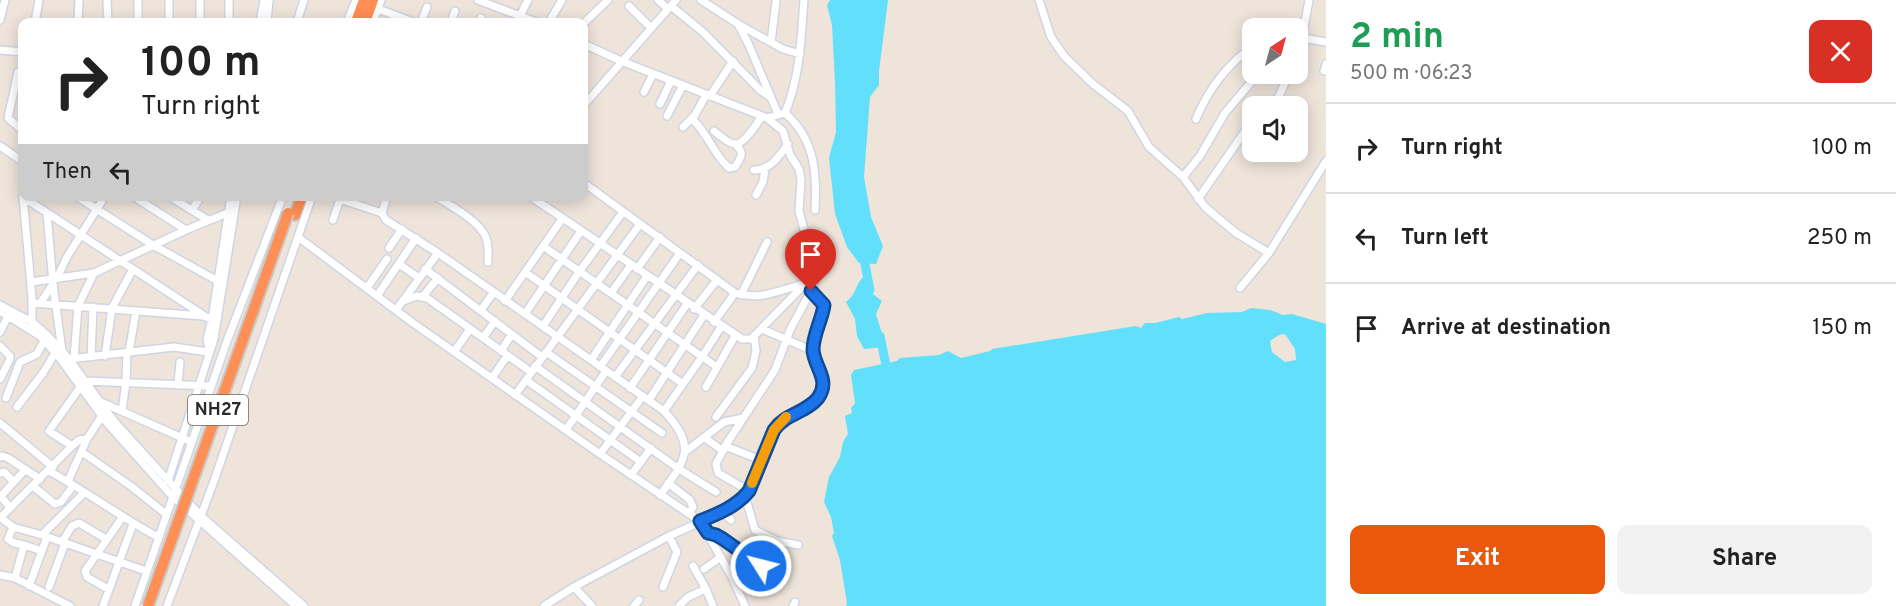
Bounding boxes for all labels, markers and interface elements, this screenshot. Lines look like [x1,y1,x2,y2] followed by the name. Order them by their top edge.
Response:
[1350,15,1444,61] text: 2 min
[1242,18,1308,84] north arrow
[1242,18,1308,162] map controls
[1809,20,1872,83] button: close
[141,38,260,91] text: 100 m
[42,42,120,120] icon: right
[1350,61,1473,87] text: 500 m · 06:23
[141,90,260,124] text: Turn right
[1242,96,1308,162] button: sound
[1350,132,1383,165] icon: right
[1401,135,1503,162] text: Turn right
[1812,135,1872,162] text: 100 m
[104,156,137,189] icon: left
[42,159,92,186] text: Then
[1350,222,1383,255] icon: left
[1401,225,1489,252] text: Turn left
[1807,225,1872,252] text: 250 m
[785,229,836,291] pin
[794,238,827,271] icon: arrive
[1350,312,1383,345] icon: arrive
[1401,315,1611,342] text: Arrive at destination
[1812,315,1872,342] text: 150 m
[188,395,248,425] road number: NH27
[1350,525,1605,594] button: Exit
[1617,525,1872,594] button: Share
[729,534,793,598] position arrow

